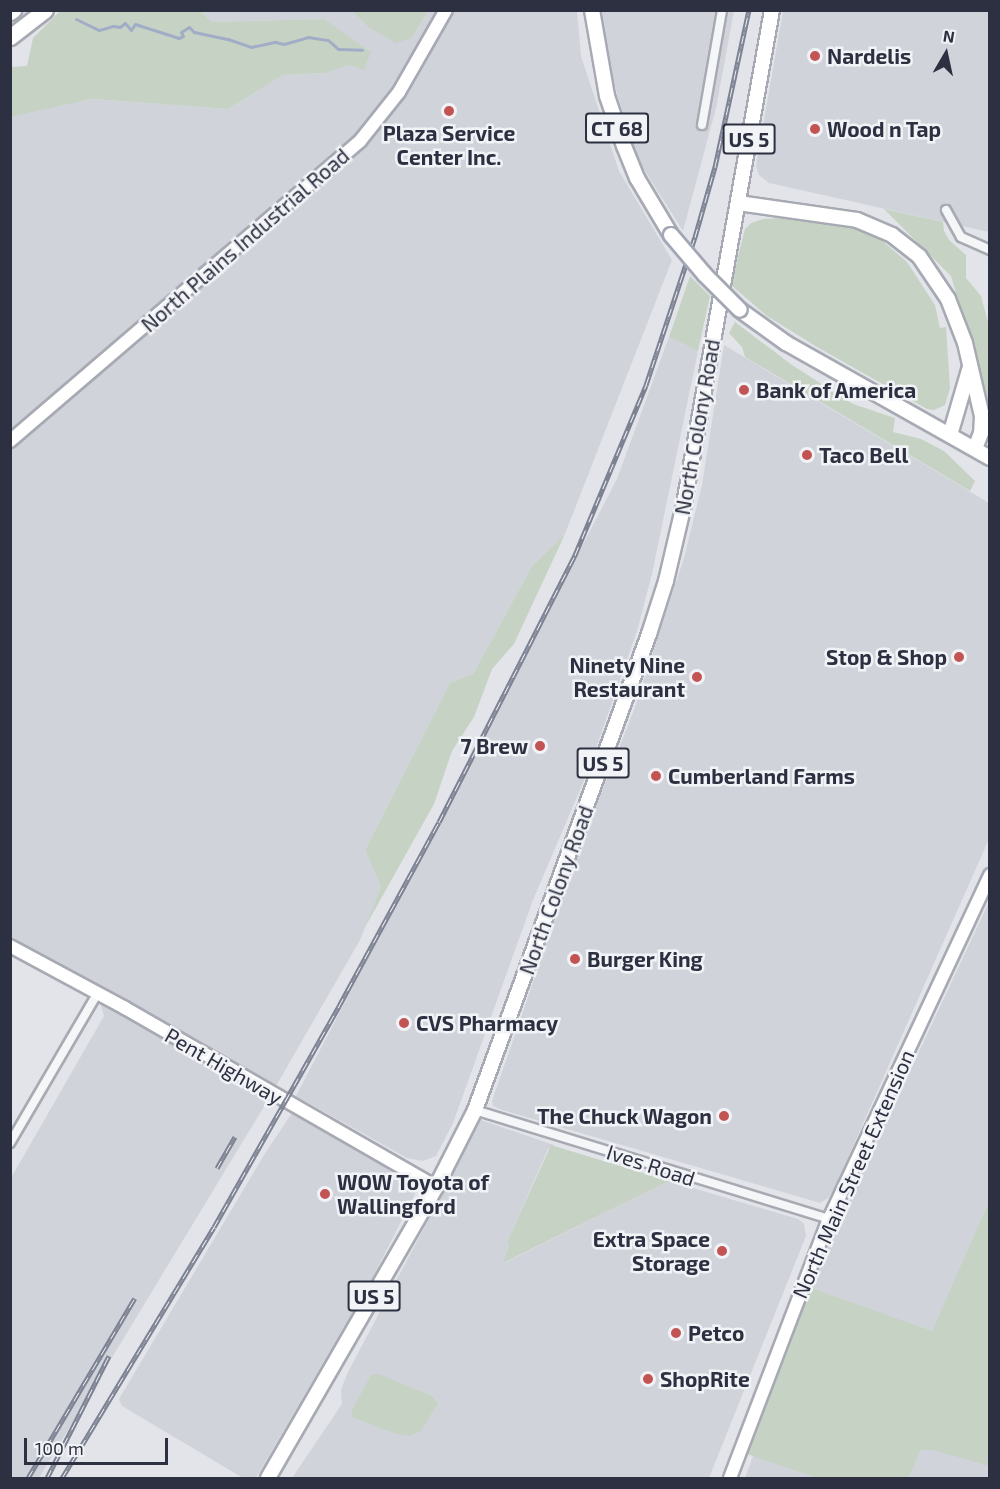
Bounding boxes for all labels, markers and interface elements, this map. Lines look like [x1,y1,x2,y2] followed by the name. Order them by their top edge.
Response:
[916,24,976,84] north arrow
[942,25,956,46] text: N
[827,43,911,69] place label: Nardelis
[808,49,822,63] marker: Nardelis
[442,104,456,118] marker: Plaza Service Center Inc.
[584,111,650,145] road number: CT 68
[827,116,942,142] place label: Wood n Tap
[383,120,515,170] place label: Plaza Service Center Inc.
[722,122,776,156] road number: US 5
[808,122,822,136] marker: Wood n Tap
[136,143,354,337] street label: North Plains Industrial Road
[669,337,725,517] street label: North Colony Road
[756,377,917,403] place label: Bank of America
[737,383,751,397] marker: Bank of America
[819,442,908,468] place label: Taco Bell
[800,448,814,462] marker: Taco Bell
[826,644,947,670] place label: Stop & Shop
[952,650,966,664] marker: Stop & Shop
[569,652,685,702] place label: Ninety Nine Restaurant
[690,670,704,684] marker: Ninety Nine Restaurant
[460,733,528,759] place label: 7 Brew
[533,739,547,753] marker: 7 Brew
[576,746,630,780] road number: US 5
[668,763,855,789] place label: Cumberland Farms
[649,769,663,783] marker: Cumberland Farms
[514,802,598,978] street label: North Colony Road
[587,946,703,972] place label: Burger King
[568,952,582,966] marker: Burger King
[416,1010,558,1036] place label: CVS Pharmacy
[397,1016,411,1030] marker: CVS Pharmacy
[161,1022,287,1110] street label: Pent Highway
[787,1046,919,1302] street label: North Main Street Extension
[537,1103,712,1129] place label: The Chuck Wagon
[717,1109,731,1123] marker: The Chuck Wagon
[604,1139,698,1191] street label: Ives Road
[337,1169,490,1219] place label: WOW Toyota of Wallingford
[318,1187,332,1201] marker: WOW Toyota of Wallingford
[593,1226,710,1276] place label: Extra Space Storage
[715,1244,729,1258] marker: Extra Space Storage
[347,1279,401,1313] road number: US 5
[688,1320,744,1346] place label: Petco
[669,1326,683,1340] marker: Petco
[660,1366,750,1392] place label: ShopRite
[641,1372,655,1386] marker: ShopRite
[27,1426,171,1464] scale bar
[35,1437,84,1459] text: 100 m

